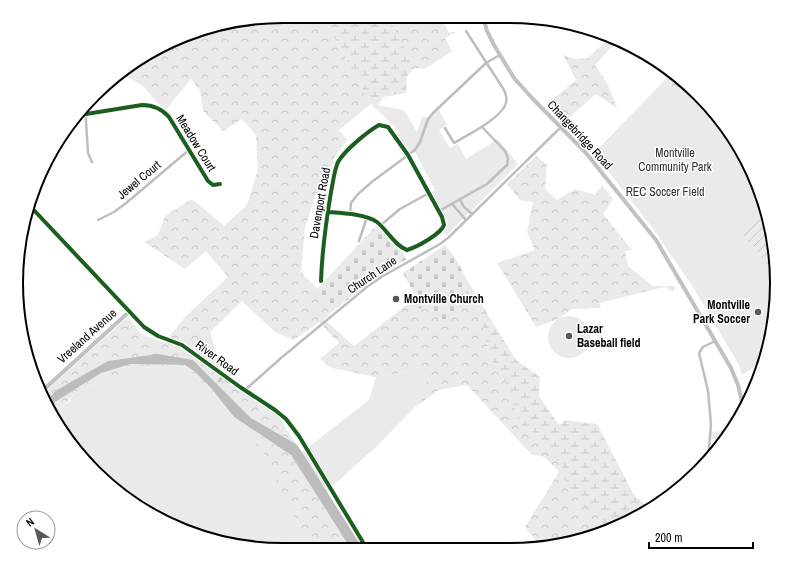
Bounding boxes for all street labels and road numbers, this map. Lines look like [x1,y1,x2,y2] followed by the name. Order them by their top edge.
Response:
[544,97,616,173] street label: Changebridge Road
[172,112,220,175] street label: Meadow Court
[114,157,164,203] street label: Jewel Court
[306,166,334,240] street label: Davenport Road
[344,253,400,297] street label: Church Lane
[54,305,120,367] street label: Vreeland Avenue
[192,337,242,379] street label: River Road

